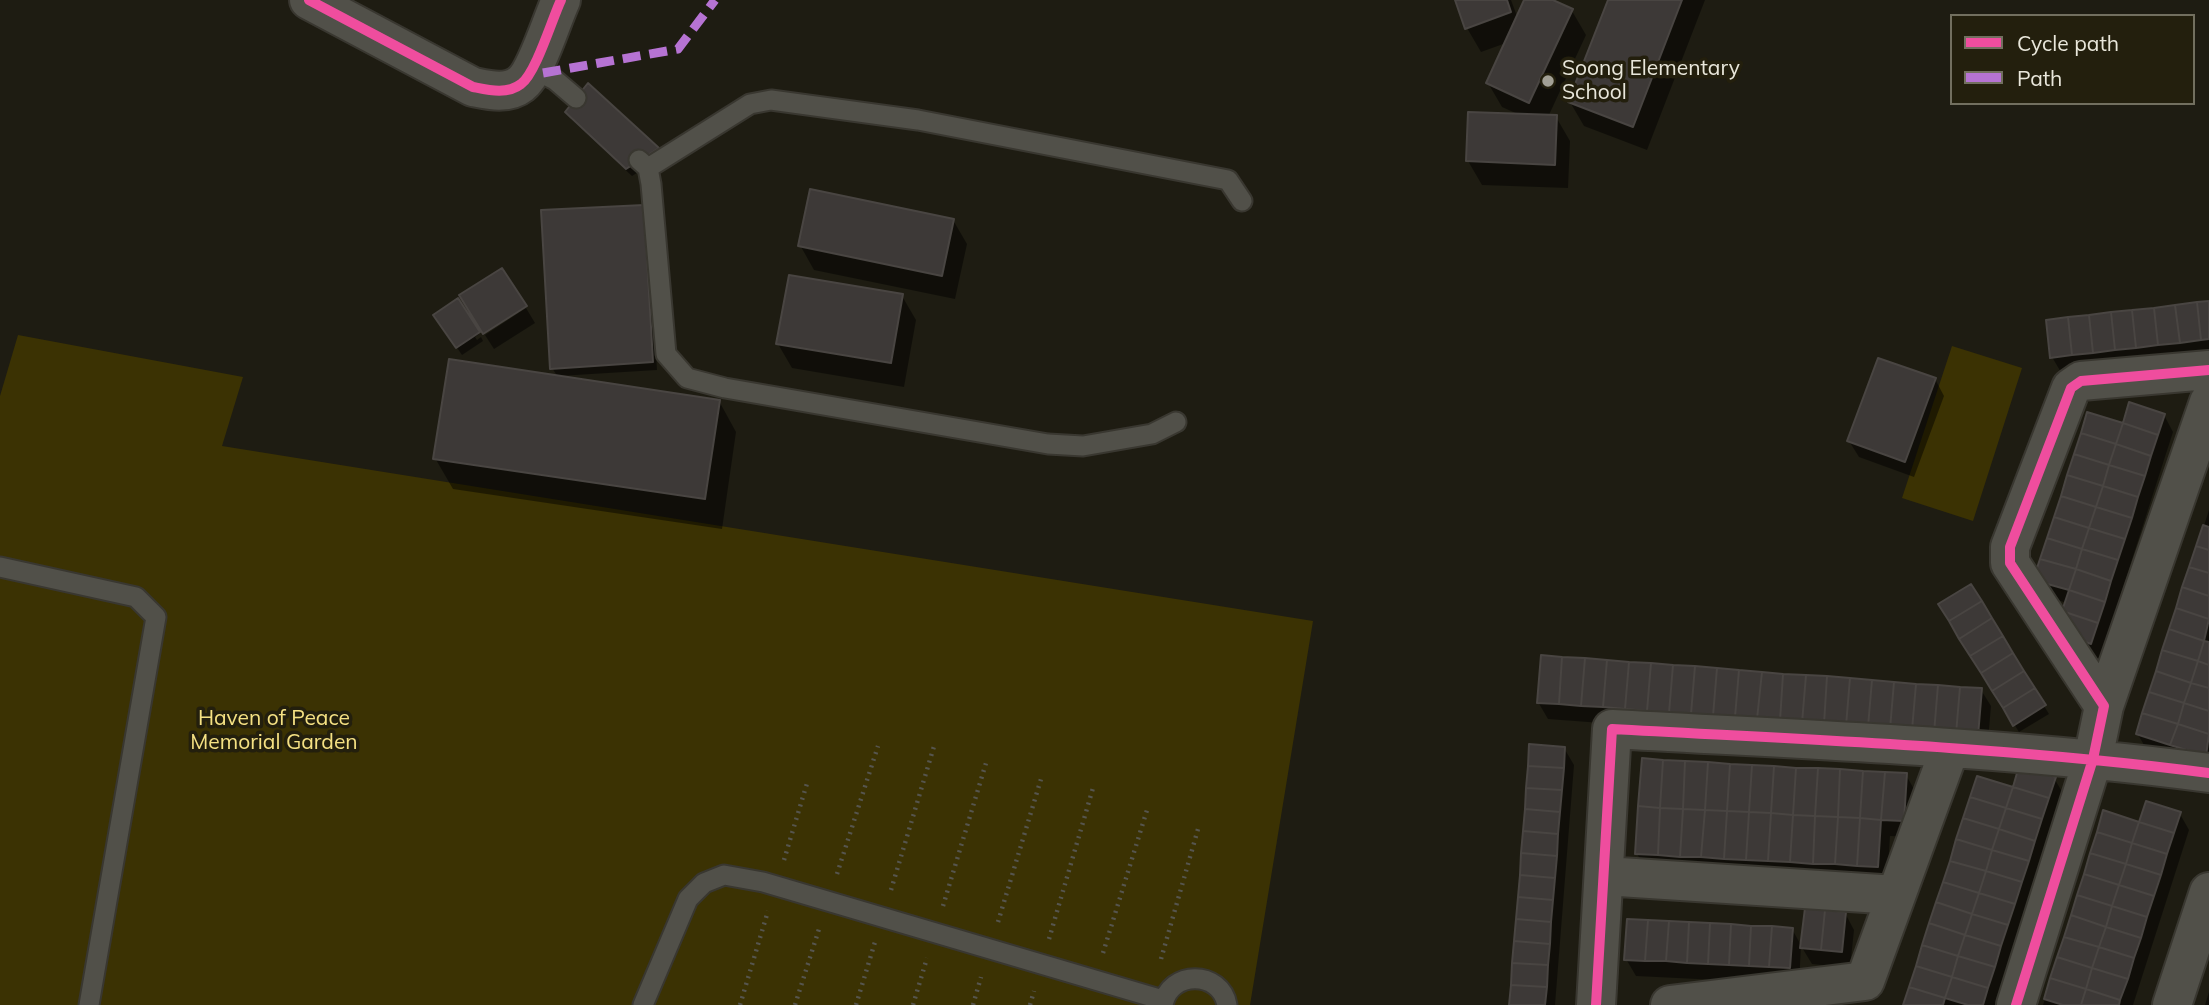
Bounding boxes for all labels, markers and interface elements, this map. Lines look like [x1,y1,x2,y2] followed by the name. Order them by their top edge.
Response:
[1950,14,2195,105] legend
[2017,30,2119,56] text: Cycle path
[1562,56,1740,106] place label: Soong Elementary School
[2017,65,2062,91] text: Path
[1540,73,1556,89] marker: Soong Elementary School
[190,706,358,756] park label: Haven of Peace Memorial Garden

